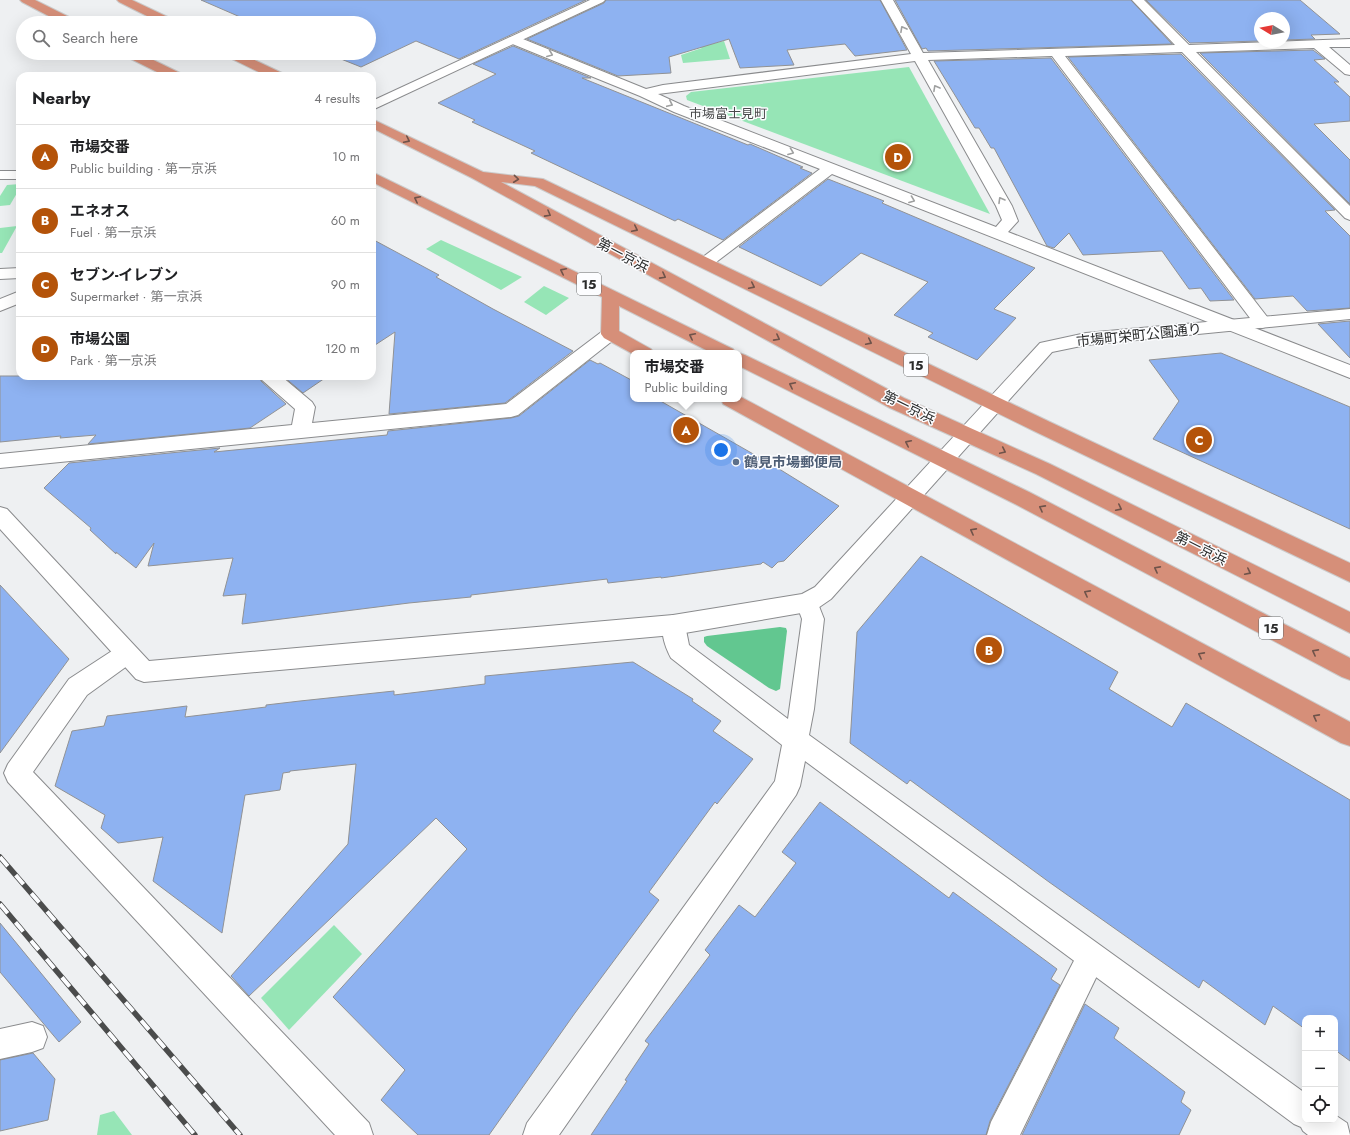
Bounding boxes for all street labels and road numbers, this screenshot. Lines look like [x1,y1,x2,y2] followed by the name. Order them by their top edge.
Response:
[594,233,652,277] street label: 第一京浜
[577,273,601,295] road number: 15
[1075,318,1203,352] street label: 市場町栄町公園通り
[904,354,928,376] road number: 15
[879,386,939,428] street label: 第一京浜
[1172,526,1230,570] street label: 第一京浜
[1259,617,1283,639] road number: 15

